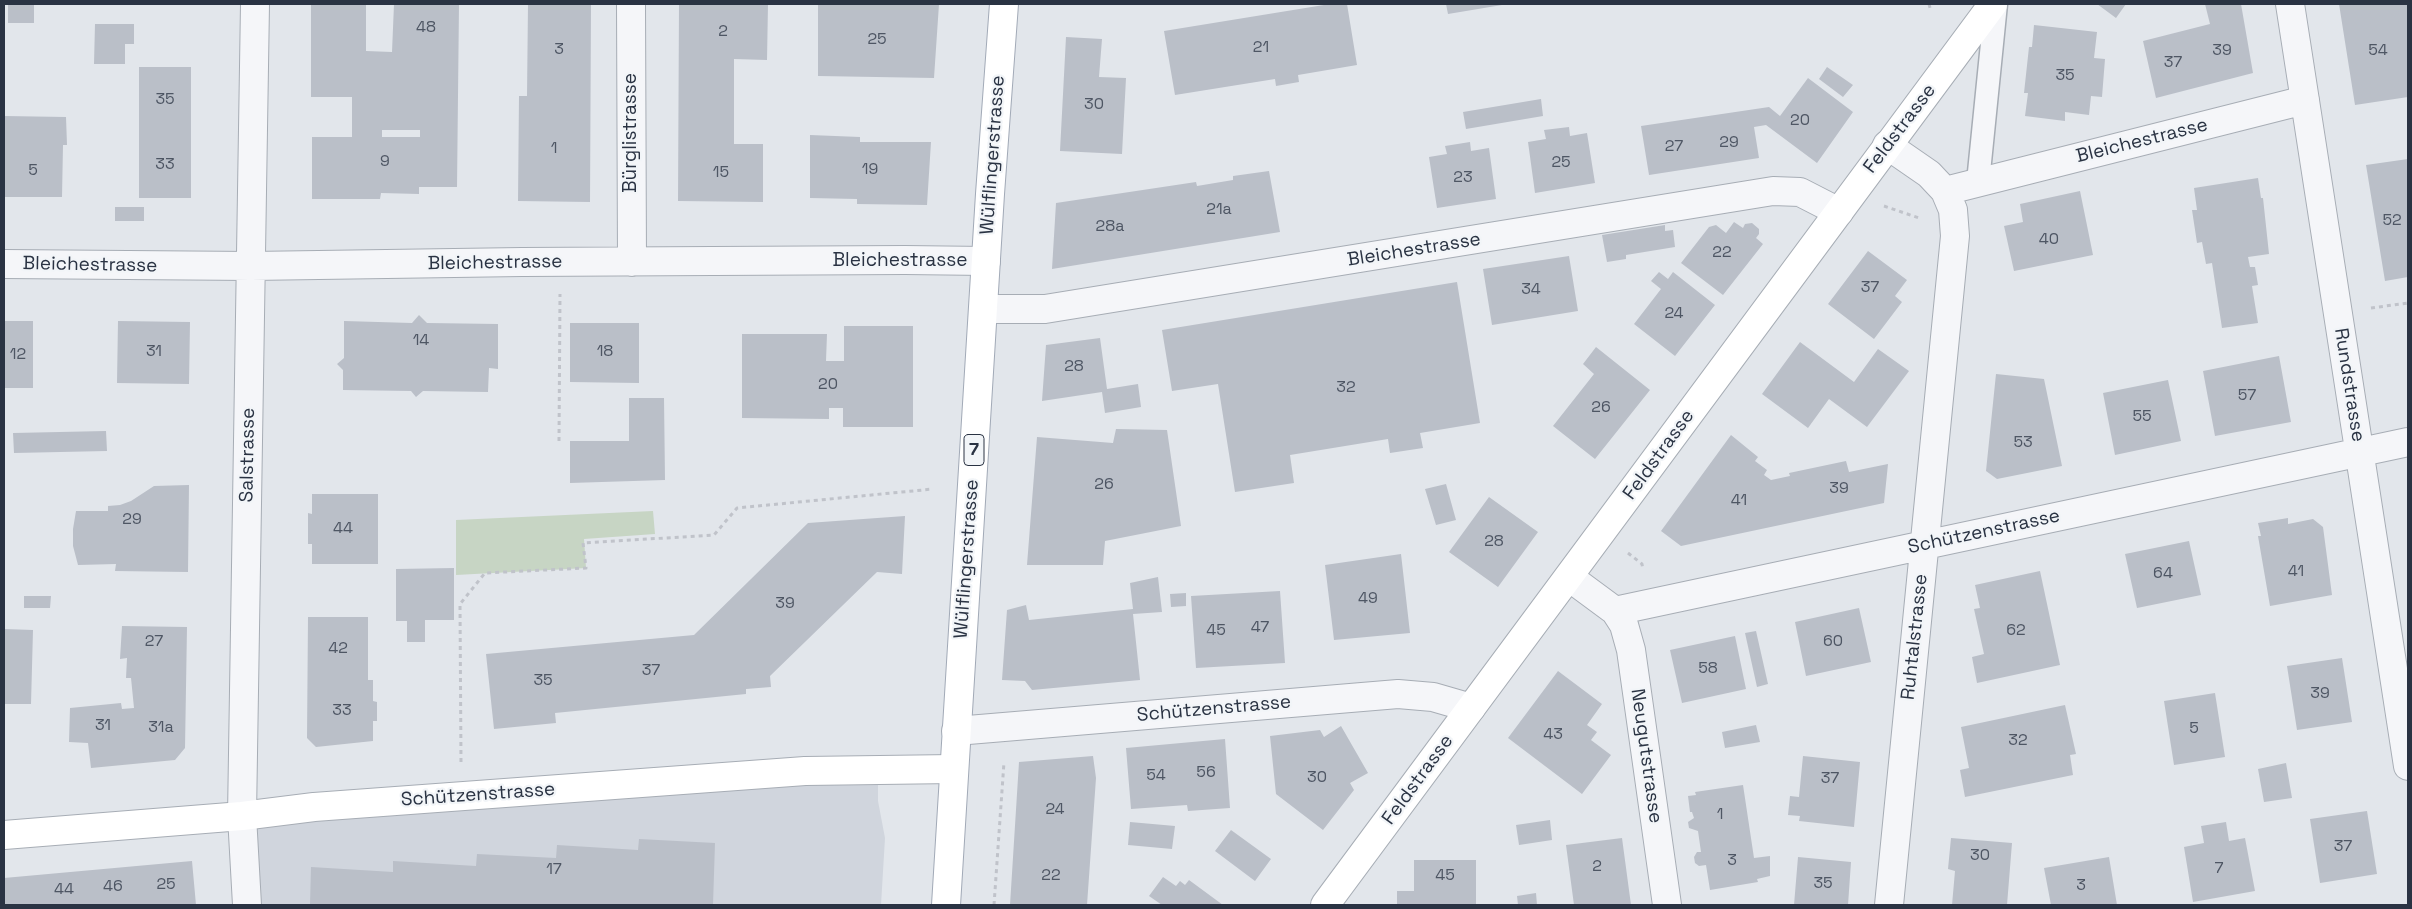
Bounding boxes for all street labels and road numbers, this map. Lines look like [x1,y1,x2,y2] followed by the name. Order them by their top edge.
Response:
[620,73,642,193] street label: Bürglistrasse
[976,75,1010,235] street label: Wülflingerstrasse
[1859,80,1941,178] street label: Feldstrasse
[2074,114,2210,168] street label: Bleichestrasse
[1346,228,1482,272] street label: Bleichestrasse
[427,250,563,276] street label: Bleichestrasse
[833,250,967,272] street label: Bleichestrasse
[22,252,158,278] street label: Bleichestrasse
[2329,326,2369,444] street label: Rundstrasse
[1619,406,1699,504] street label: Feldstrasse
[236,407,260,503] street label: Salstrasse
[964,434,984,466] road number: 7
[950,479,984,639] street label: Wülflingerstrasse
[1906,505,2062,559] street label: Schützenstrasse
[1897,573,1933,701] street label: Ruhtalstrasse
[1625,687,1667,825] street label: Neugutstrasse
[1136,691,1292,727] street label: Schützenstrasse
[1378,731,1458,829] street label: Feldstrasse
[400,778,556,812] street label: Schützenstrasse

